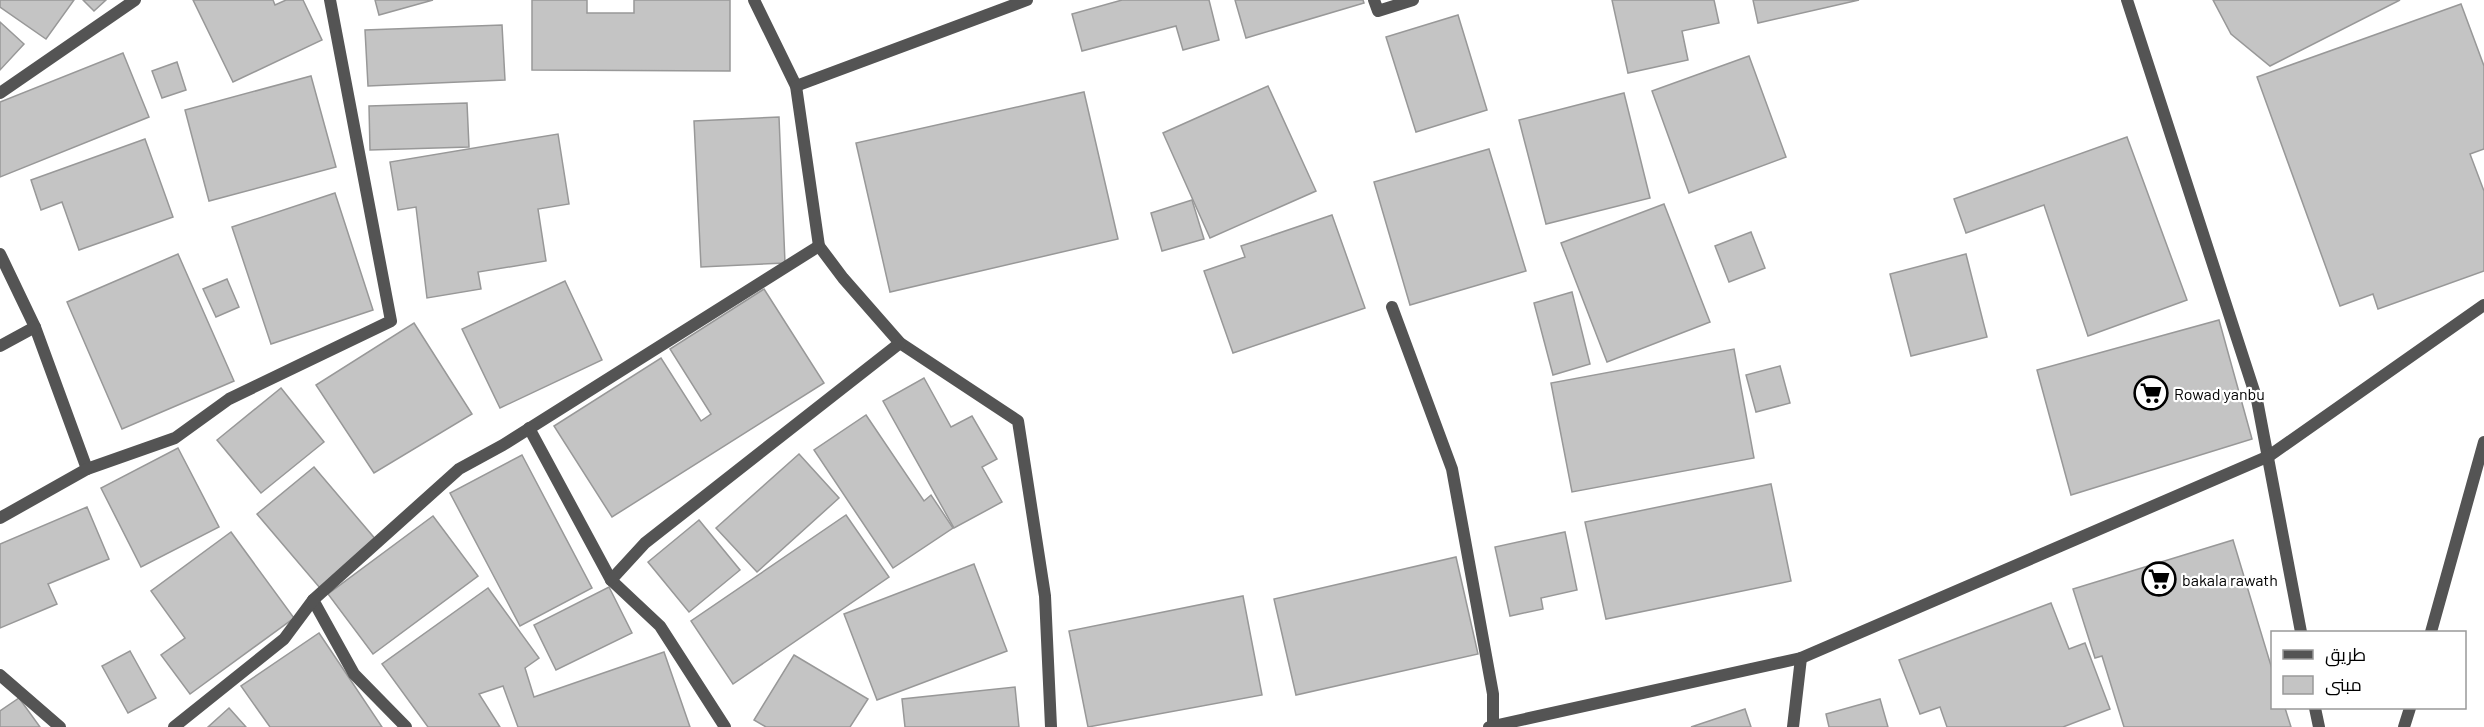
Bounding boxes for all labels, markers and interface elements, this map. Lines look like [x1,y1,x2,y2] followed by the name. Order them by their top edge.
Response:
[2133,375,2169,411] supermarket icon: Rowad yanbu
[2174,384,2265,403] place label: Rowad yanbu
[2141,561,2177,597] supermarket icon: bakala rawath
[2182,570,2278,589] place label: bakala rawath
[2271,631,2466,709] legend
[2325,643,2366,667] text: طريق
[2325,673,2362,696] text: مبنى

